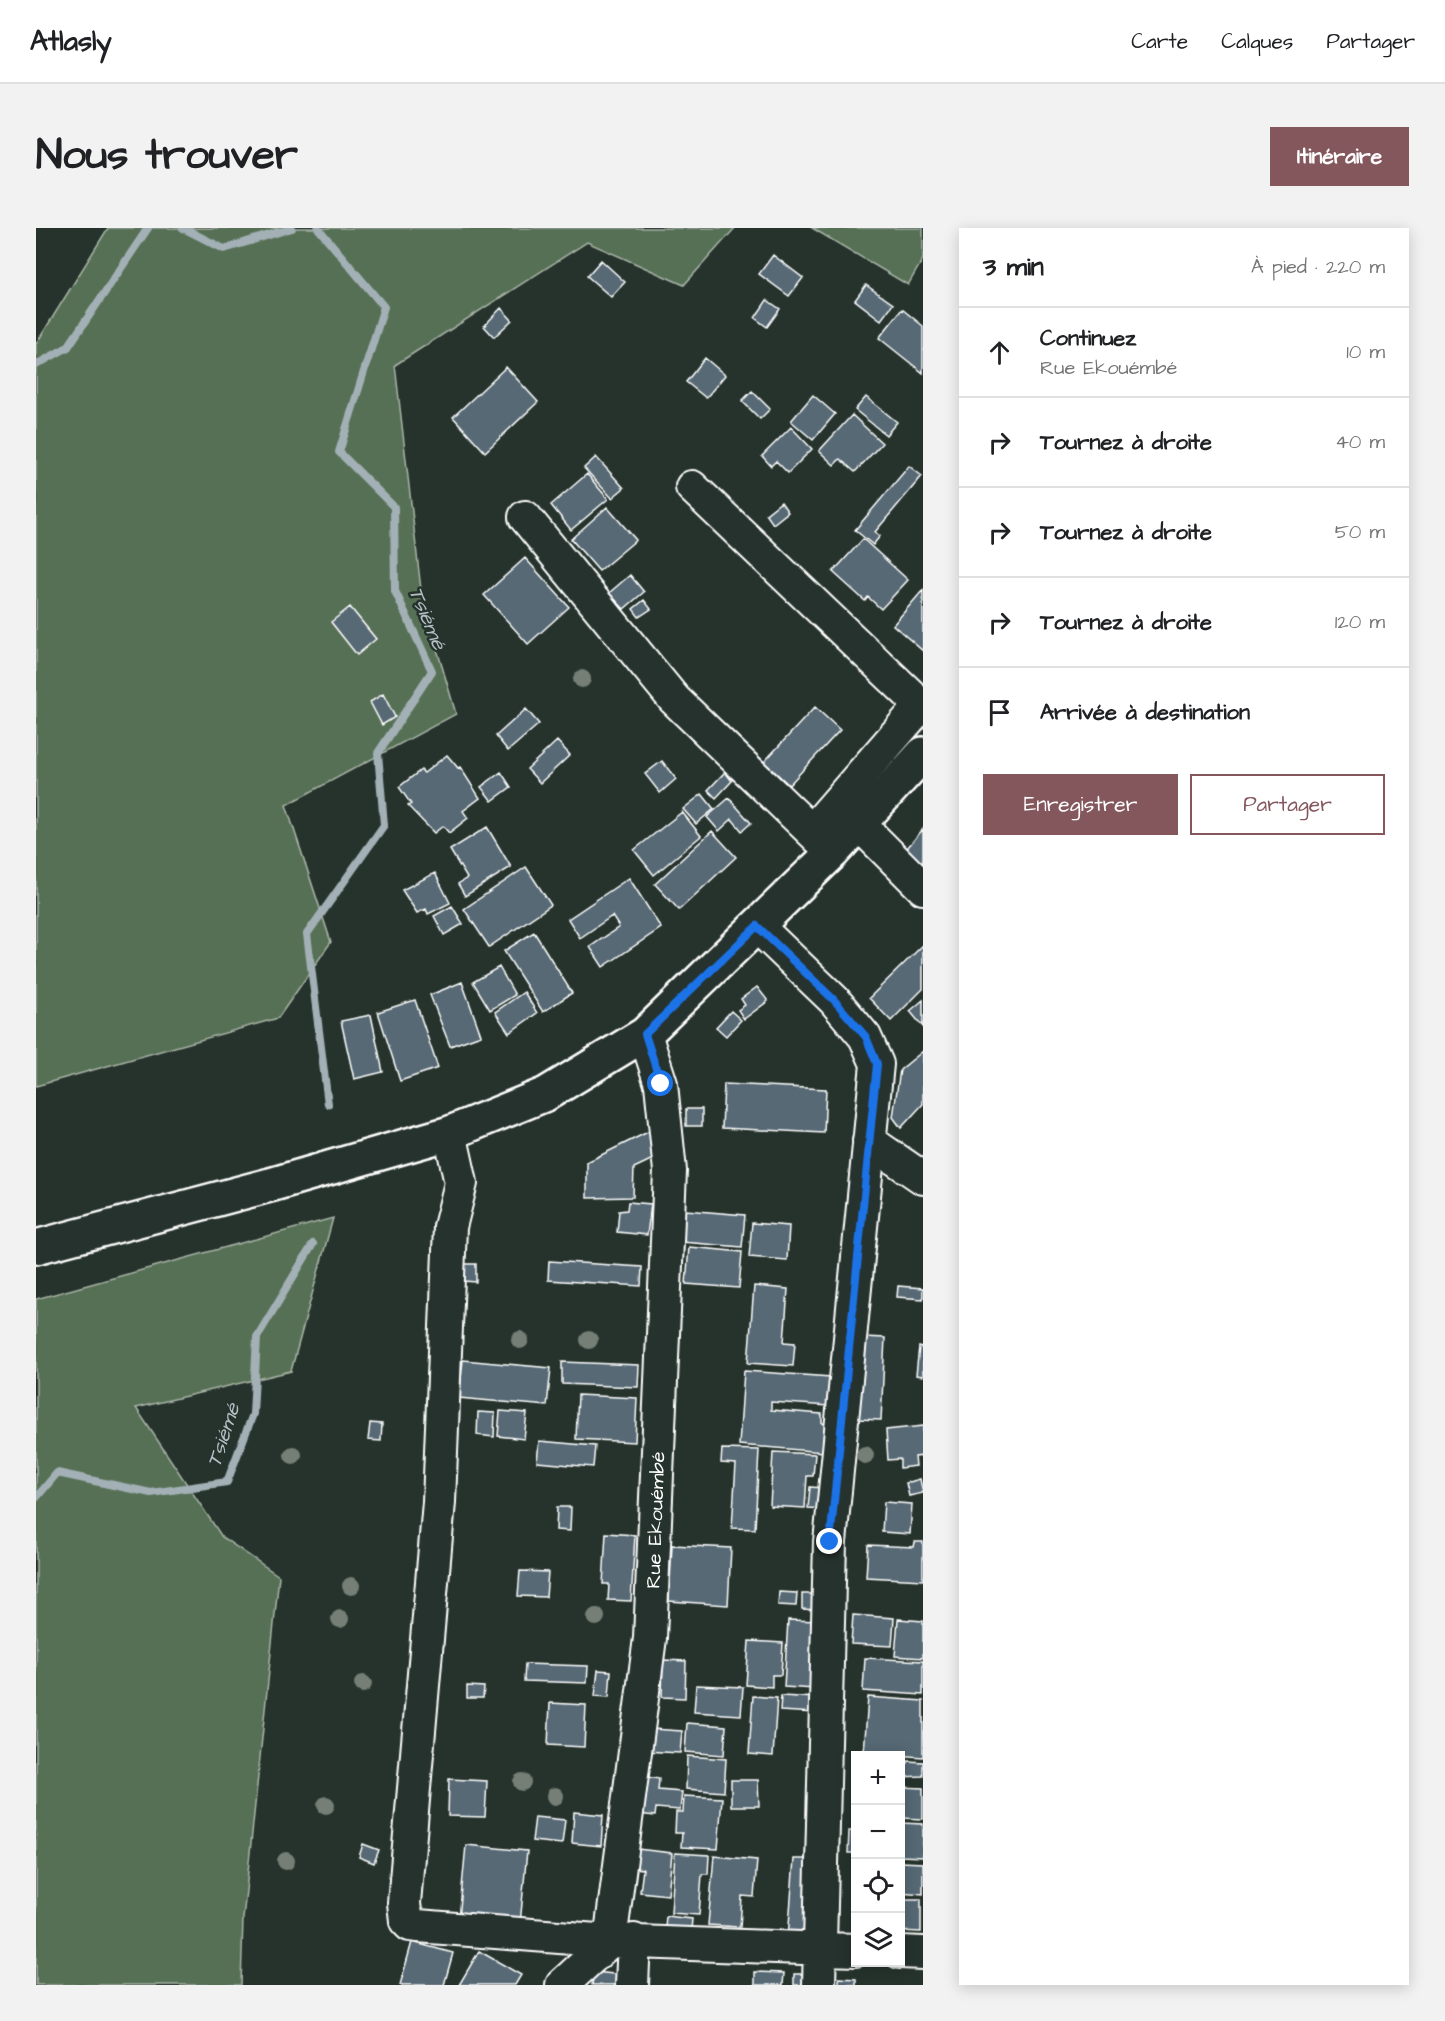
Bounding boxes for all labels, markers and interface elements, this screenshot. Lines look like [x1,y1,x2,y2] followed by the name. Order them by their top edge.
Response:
[30,22,112,61] text: Atlasly
[1131,27,1188,56] text: Carte
[1221,27,1293,56] text: Calques
[1326,27,1415,56] text: Partager
[36,127,298,185] text: Nous trouver
[1270,127,1409,186] button: Itinéraire
[983,249,1044,285] text: 3 min
[1251,253,1385,281] text: À pied · 220 m
[1040,323,1136,354] text: Continuez
[983,336,1016,369] icon: ahead
[1346,338,1385,366] text: 10 m
[1040,354,1177,382] text: Rue Ekouémbé
[983,426,1016,459] icon: right
[1040,427,1212,458] text: Tournez à droite
[1335,428,1385,456] text: 40 m
[983,516,1016,549] icon: right
[1040,517,1212,548] text: Tournez à droite
[1335,518,1385,546] text: 50 m
[401,582,454,656] water label: Tsiémé
[983,606,1016,639] icon: right
[1040,607,1212,638] text: Tournez à droite
[1335,608,1385,636] text: 120 m
[983,696,1016,729] icon: arrive
[1040,697,1250,728] text: Arrivée à destination
[983,774,1178,835] button: Enregistrer
[1190,774,1385,835] button: Partager
[647,1070,673,1096] route start
[200,1398,248,1471] water label: Tsiémé
[640,1451,672,1589] street label: Rue Ekouémbé
[816,1528,842,1554] route end
[851,1751,905,1967] map controls
[851,1751,905,1805] button: +
[851,1805,905,1859] button: −
[851,1859,905,1913] button: locate
[851,1913,905,1967] button: layers

